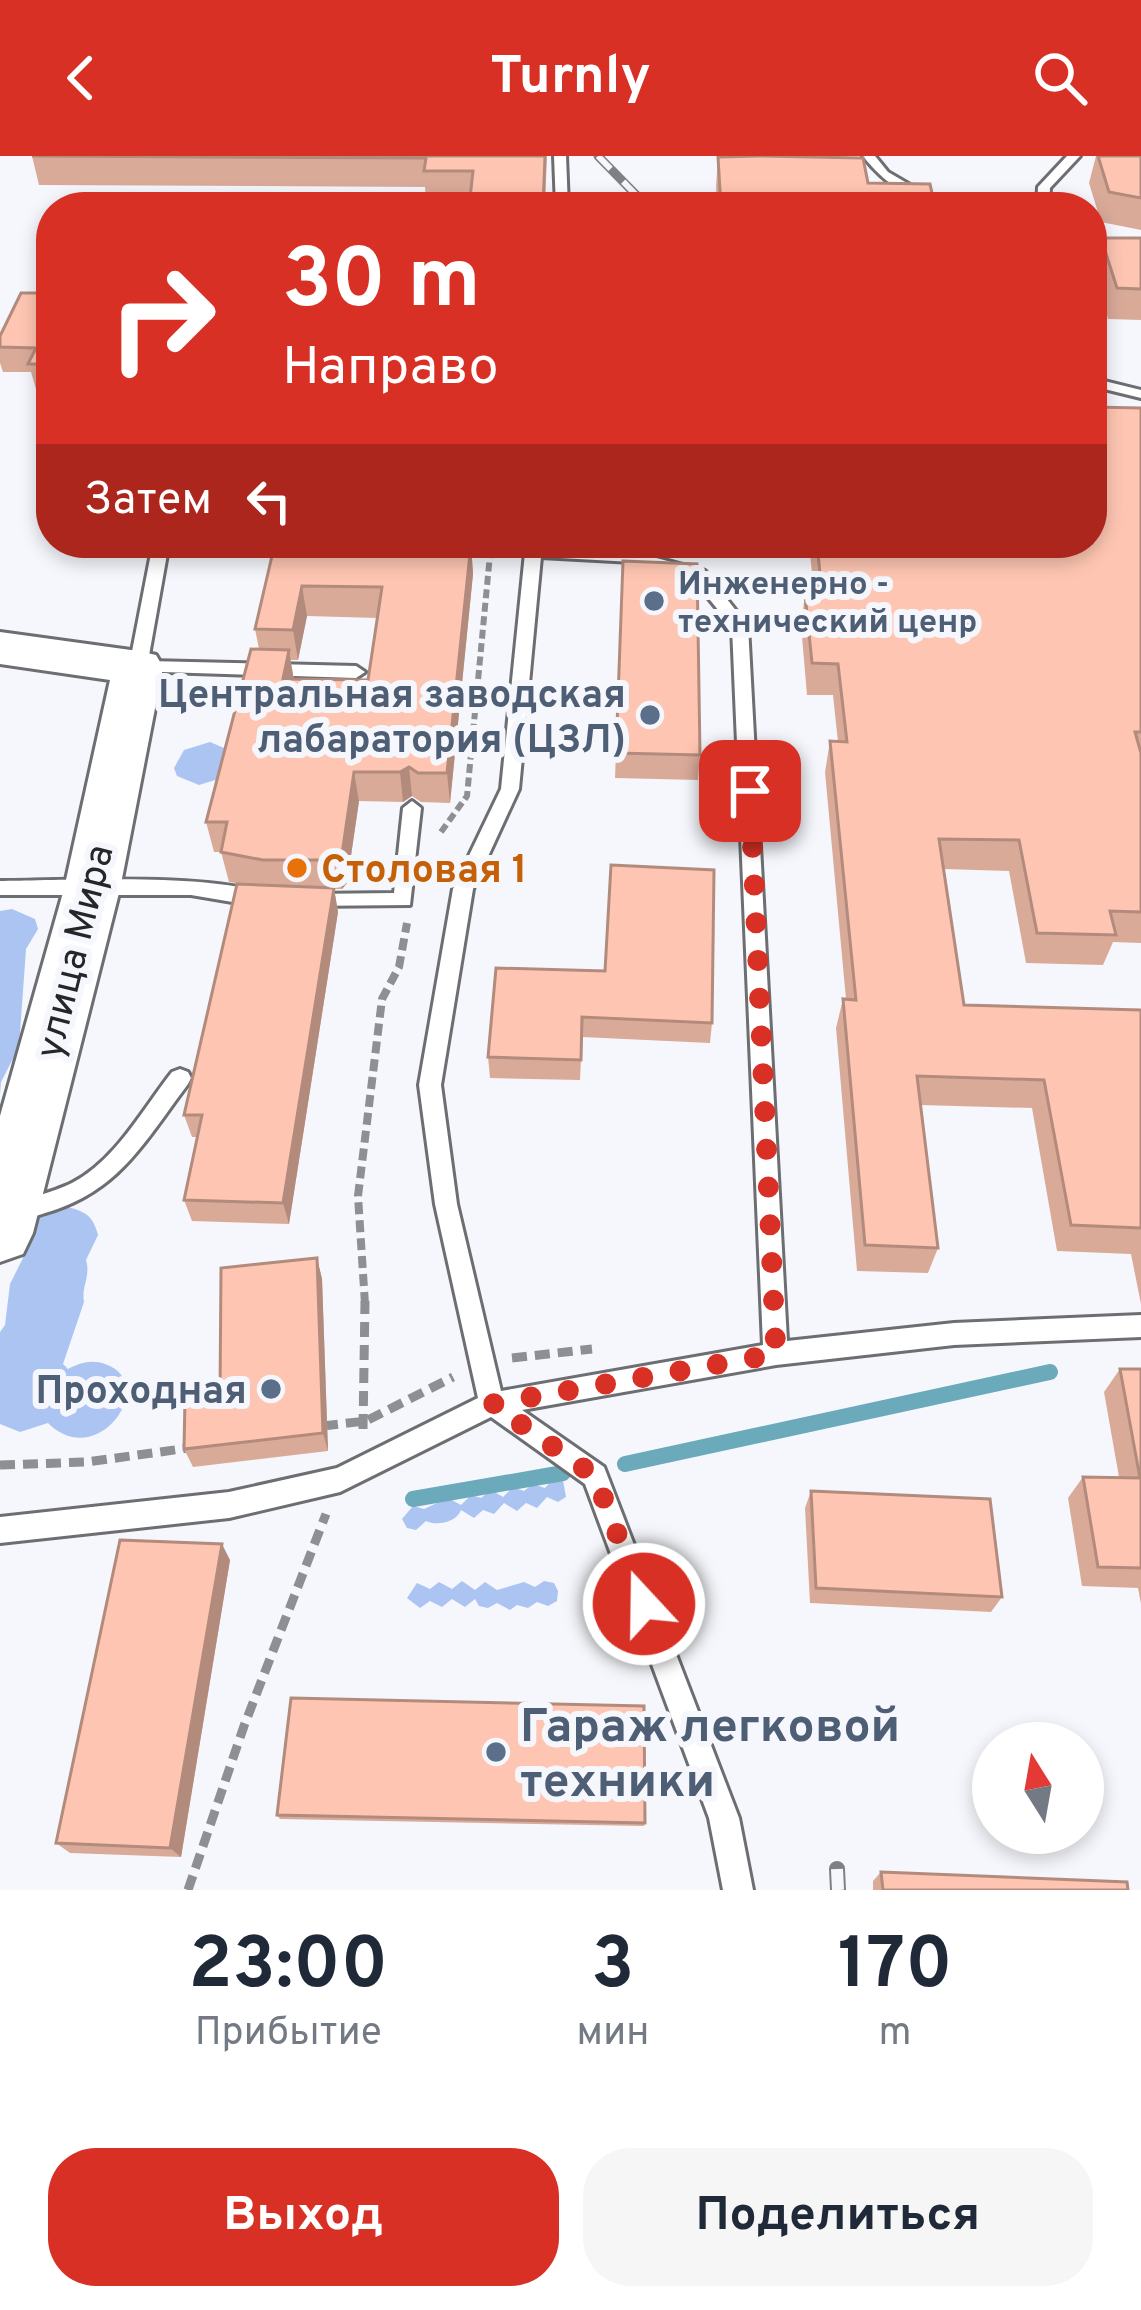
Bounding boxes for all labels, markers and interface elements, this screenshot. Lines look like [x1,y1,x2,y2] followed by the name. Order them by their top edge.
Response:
[490,44,651,113] text: Turnly
[48,45,114,111] icon: back
[1027,45,1093,111] icon: search
[282,231,481,337] text: 30 m
[84,240,240,396] icon: right
[282,335,499,404] text: Направо
[236,468,302,534] icon: left
[84,473,212,530] text: Затем
[678,565,977,645] place label: Инженерно - технический ценр
[641,588,667,614] marker: Инженерно - технический ценр
[158,673,626,767] place label: Центральная заводская лабаратория (ЦЗЛ)
[637,702,663,728] marker: Центральная заводская лабаратория (ЦЗЛ)
[699,740,801,842] pin
[717,758,783,824] icon: arrive
[27,840,128,1064] street label: улица Мира
[321,848,527,897] place label: Столовая 1
[284,855,310,881] marker: Столовая 1
[35,1369,247,1418] place label: Проходная
[258,1376,284,1402] marker: Проходная
[581,1541,707,1667] position arrow
[520,1699,900,1814] place label: Гараж легковой техники
[972,1722,1104,1854] north arrow
[972,1722,1104,1854] map controls
[483,1739,509,1765] marker: Гараж легковой техники
[188,1922,388,2014] text: 23:00
[591,1922,635,2014] text: 3
[838,1922,953,2014] text: 170
[195,2010,382,2059] text: Прибытие
[577,2010,649,2059] text: мин
[879,2010,912,2059] text: m
[48,2148,559,2286] button: Выход
[583,2148,1093,2286] button: Поделиться

